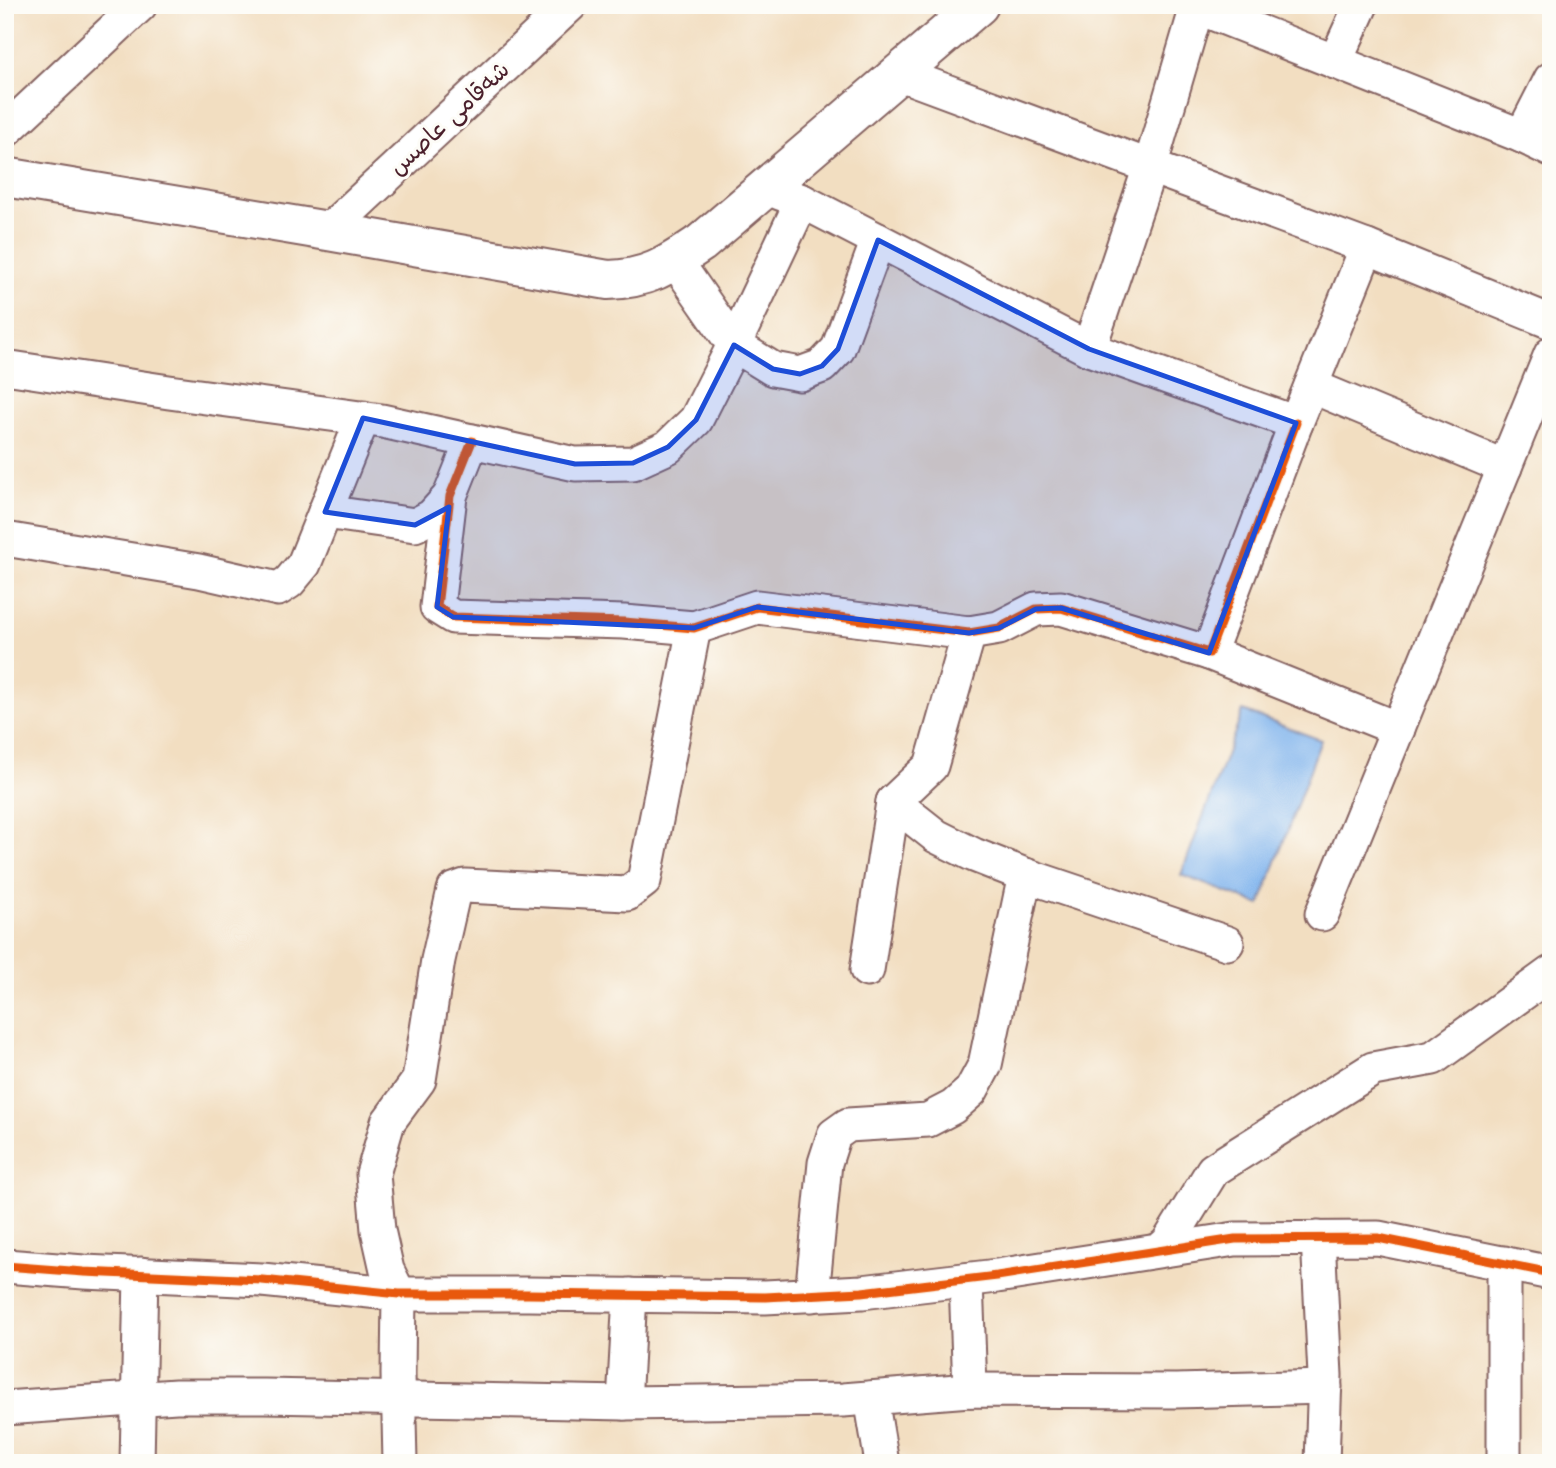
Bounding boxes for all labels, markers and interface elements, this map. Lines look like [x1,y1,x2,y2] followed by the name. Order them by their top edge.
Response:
[383,55,516,182] street label: شه‌قامی عاصس

